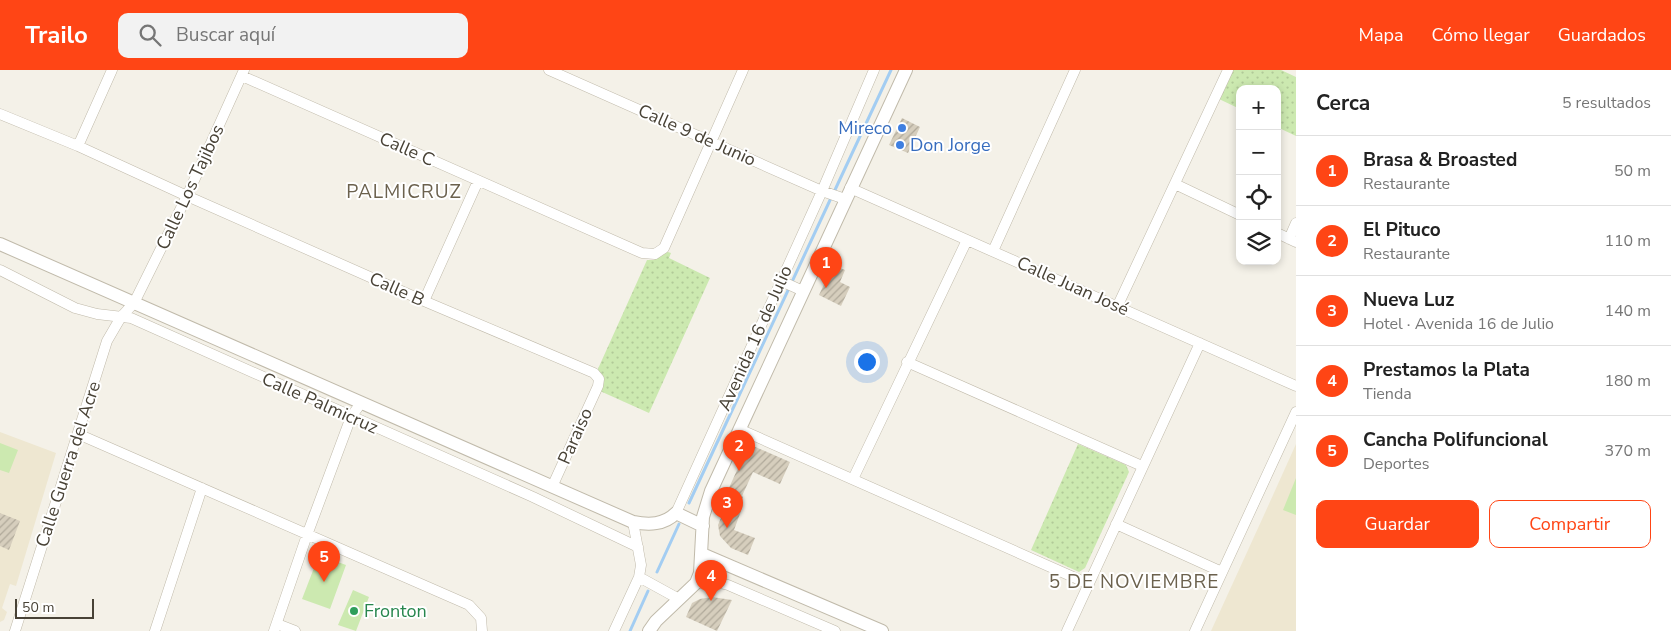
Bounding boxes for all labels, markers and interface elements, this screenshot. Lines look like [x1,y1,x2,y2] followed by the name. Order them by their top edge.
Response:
[118,13,468,58] search box
[25,19,88,51] text: Trailo
[136,21,164,49] icon: search
[176,22,275,48] text: Buscar aquí
[1359,23,1404,47] text: Mapa
[1432,23,1530,47] text: Cómo llegar
[1558,23,1646,47] text: Guardados
[1236,85,1281,265] map controls
[1236,85,1281,130] button: +
[1316,89,1370,117] text: Cerca
[1562,92,1651,114] text: 5 resultados
[634,98,760,172] street label: Calle 9 de Junio
[838,116,892,140] place label: Mireco
[150,120,230,254] street label: Calle Los Tajibos
[896,122,908,134] marker: Mireco
[376,126,438,172] street label: Calle C
[1236,130,1281,175] button: −
[910,133,991,157] place label: Don Jorge
[894,139,906,151] marker: Don Jorge
[1363,147,1517,173] text: Brasa & Broasted
[1327,160,1337,182] text: 1
[1614,160,1651,182] text: 50 m
[1363,173,1450,195] text: Restaurante
[1236,175,1281,220] button: locate
[346,179,462,205] district label: PALMICRUZ
[1363,217,1441,243] text: El Pituco
[1236,220,1281,265] button: layers
[1327,230,1337,252] text: 2
[1604,230,1651,252] text: 110 m
[1363,243,1450,265] text: Restaurante
[810,247,842,288] pin: 1
[1013,251,1133,321] street label: Calle Juan José
[712,261,798,415] street label: Avenida 16 de Julio
[365,266,429,312] street label: Calle B
[1363,287,1454,313] text: Nueva Luz
[1327,300,1337,322] text: 3
[1604,300,1651,322] text: 140 m
[1363,313,1554,335] text: Hotel · Avenida 16 de Julio
[854,349,880,375] your location
[1363,357,1530,383] text: Prestamos la Plata
[258,367,382,439] street label: Calle Palmicruz
[1327,370,1337,392] text: 4
[1604,370,1651,392] text: 180 m
[30,378,106,550] street label: Calle Guerra del Acre
[1363,383,1412,405] text: Tienda
[552,404,598,468] street label: Paraiso
[1363,427,1548,453] text: Cancha Polifuncional
[723,430,755,471] pin: 2
[1327,440,1337,462] text: 5
[1604,440,1651,462] text: 370 m
[1363,453,1430,475] text: Deportes
[711,487,743,528] pin: 3
[1316,500,1479,548] button: Guardar
[1489,500,1651,548] button: Compartir
[308,541,340,582] pin: 5
[695,560,727,601] pin: 4
[1049,569,1219,595] district label: 5 DE NOVIEMBRE
[15,596,94,619] scale bar
[22,598,54,617] text: 50 m
[364,599,427,623] place label: Fronton
[348,605,360,617] marker: Fronton

